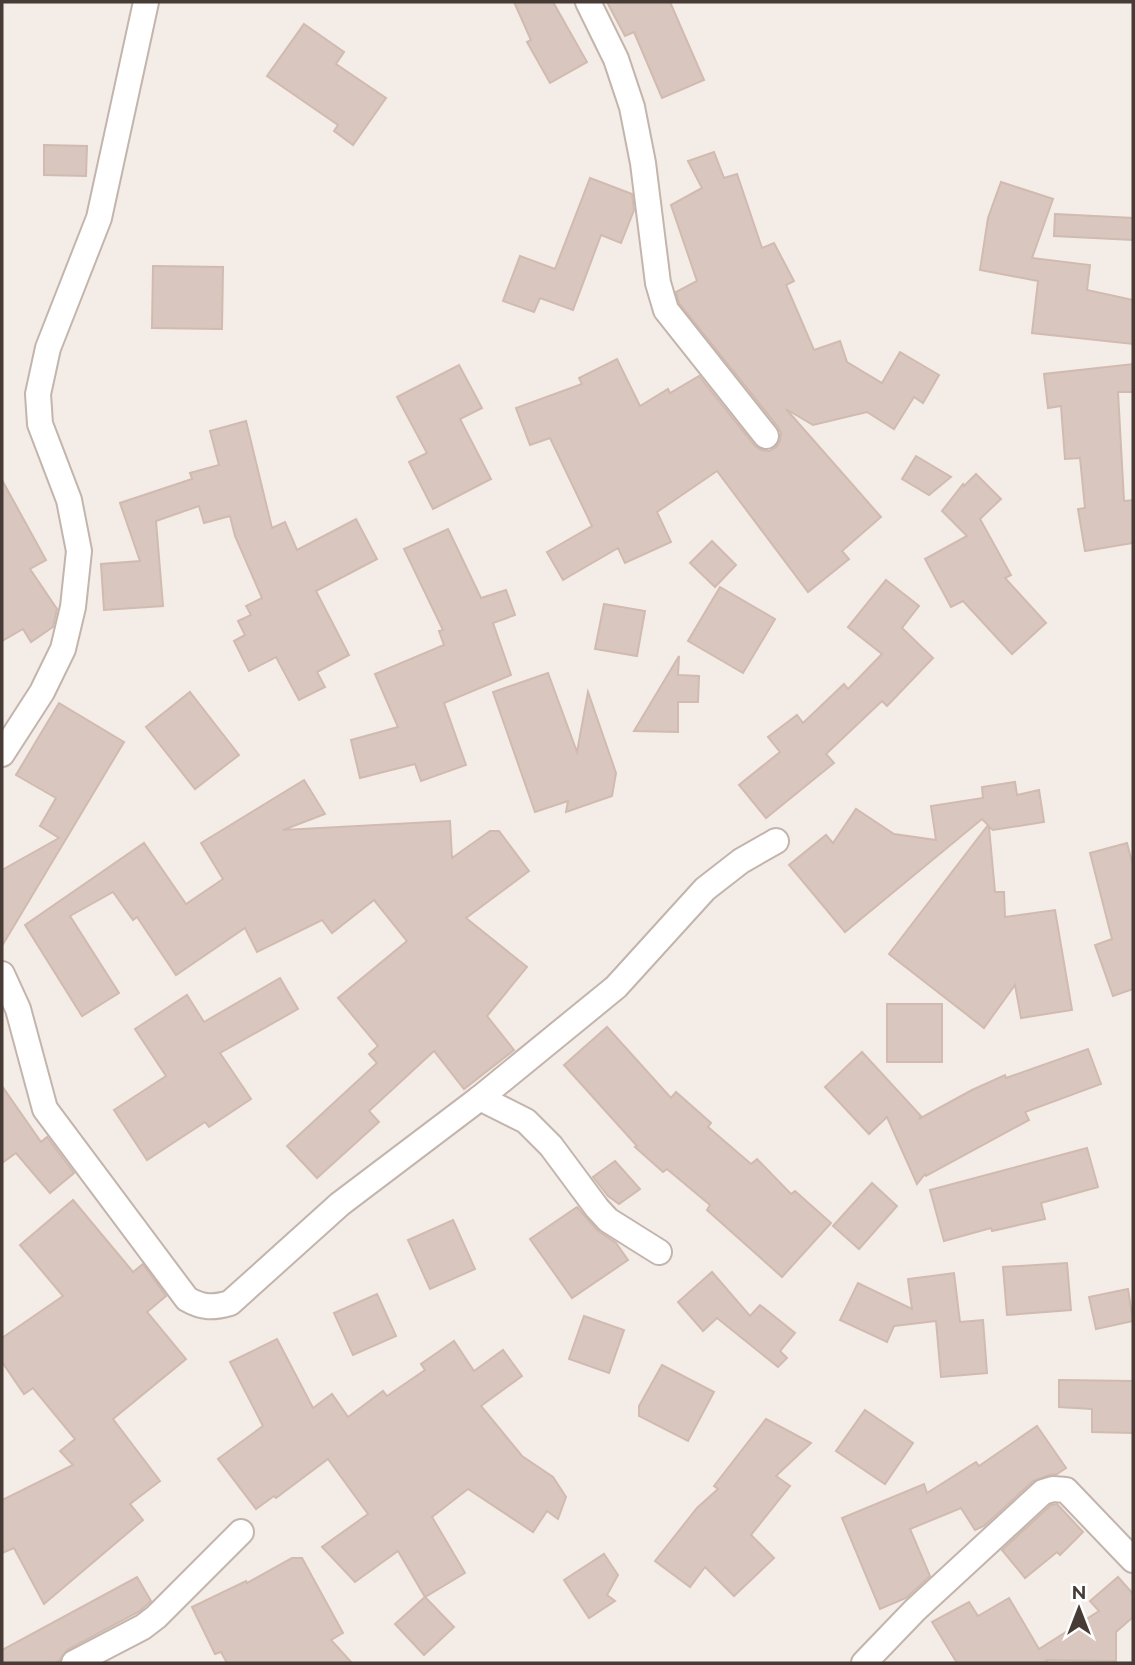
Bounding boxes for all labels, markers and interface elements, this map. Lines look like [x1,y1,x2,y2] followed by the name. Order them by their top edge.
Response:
[1044,1574,1114,1644] north arrow
[1072,1581,1086,1603] text: N

